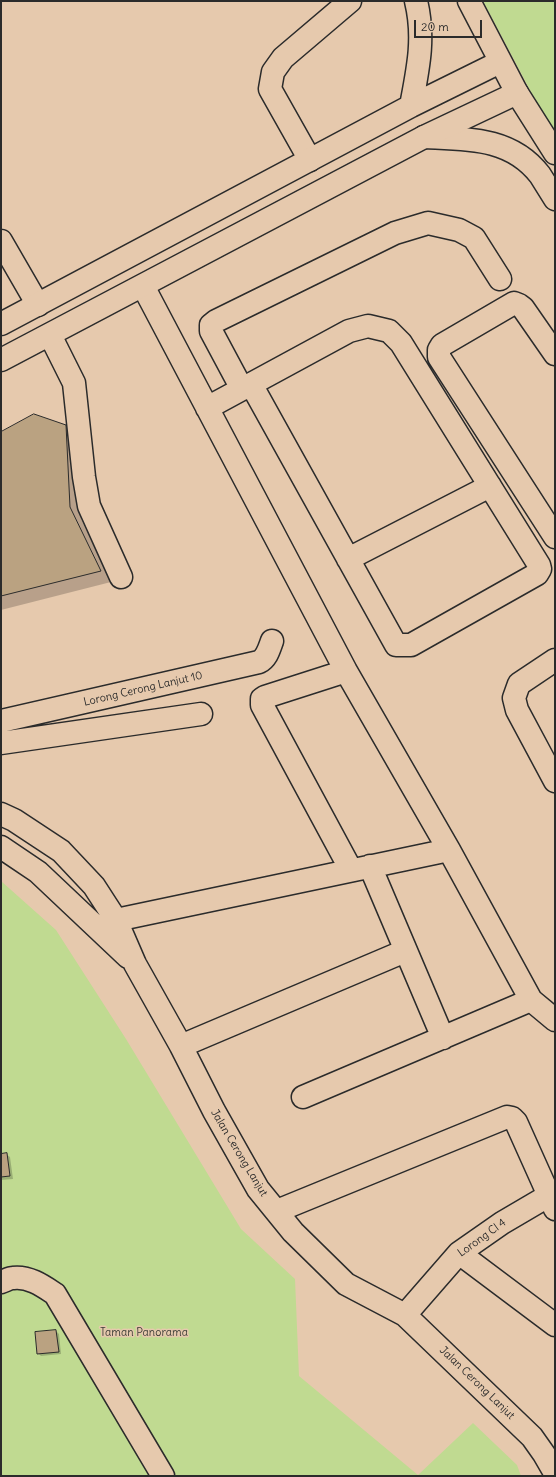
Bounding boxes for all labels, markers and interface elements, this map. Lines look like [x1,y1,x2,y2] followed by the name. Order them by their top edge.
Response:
[416,12,484,38] scale bar
[421,19,449,34] text: 20 m
[82,669,204,709] street label: Lorong Cerong Lanjut 10
[208,1107,270,1199] street label: Jalan Cerong Lanjut
[455,1216,509,1260] street label: Lorong Cl 4
[100,1326,188,1340] park label: Taman Panorama
[437,1344,517,1422] street label: Jalan Cerong Lanjut

